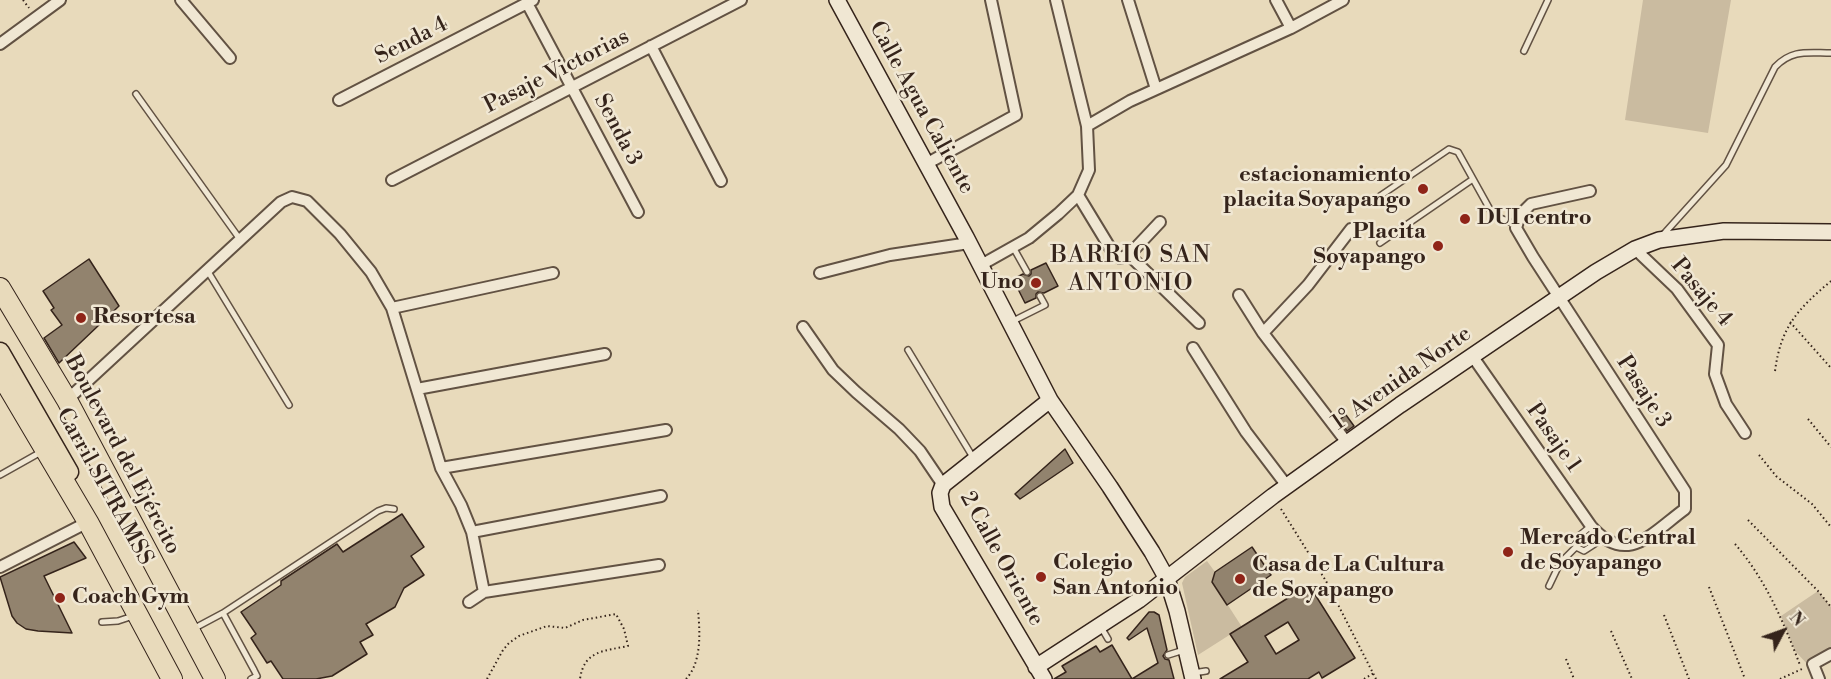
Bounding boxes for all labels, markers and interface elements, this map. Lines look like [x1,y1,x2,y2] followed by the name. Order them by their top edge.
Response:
[371,12,453,70] street label: Senda 4
[863,17,979,199] street label: Calle Agua Caliente
[480,24,634,120] street label: Pasaje Victorias
[587,90,647,170] street label: Senda 3
[1223,163,1411,214] place label: estacionamiento placita Soyapango
[1416,182,1430,196] marker: estacionamiento placita Soyapango
[1477,206,1592,232] place label: DUI centro
[1458,212,1472,226] marker: DUI centro
[1313,220,1426,272] place label: Placita Soyapango
[1431,239,1445,253] marker: Placita Soyapango
[1050,242,1212,298] district label: BARRIO SAN ANTONIO
[1665,253,1737,333] street label: Pasaje 4
[981,270,1024,296] place label: Uno
[1029,276,1043,290] marker: Uno
[93,305,196,331] place label: Resortesa
[74,311,88,325] marker: Resortesa
[1327,321,1477,437] street label: 1° Avenida Norte
[58,351,186,559] street label: Boulevard del Ejército
[1610,351,1676,433] street label: Pasaje 3
[1520,398,1586,478] street label: Pasaje 1
[50,404,158,570] street label: Carril SITRAMSS
[953,487,1049,631] street label: 2 Calle Oriente
[1520,526,1696,578] place label: Mercado Central de Soyapango
[1501,545,1515,559] marker: Mercado Central de Soyapango
[1053,551,1178,602] place label: Colegio San Antonio
[1252,553,1445,604] place label: Casa de La Cultura de Soyapango
[1034,570,1048,584] marker: Colegio San Antonio
[1233,572,1247,586] marker: Casa de La Cultura de Soyapango
[72,585,189,611] place label: Coach Gym
[53,591,67,605] marker: Coach Gym
[1753,601,1813,661] north arrow
[1785,608,1808,631] text: N

